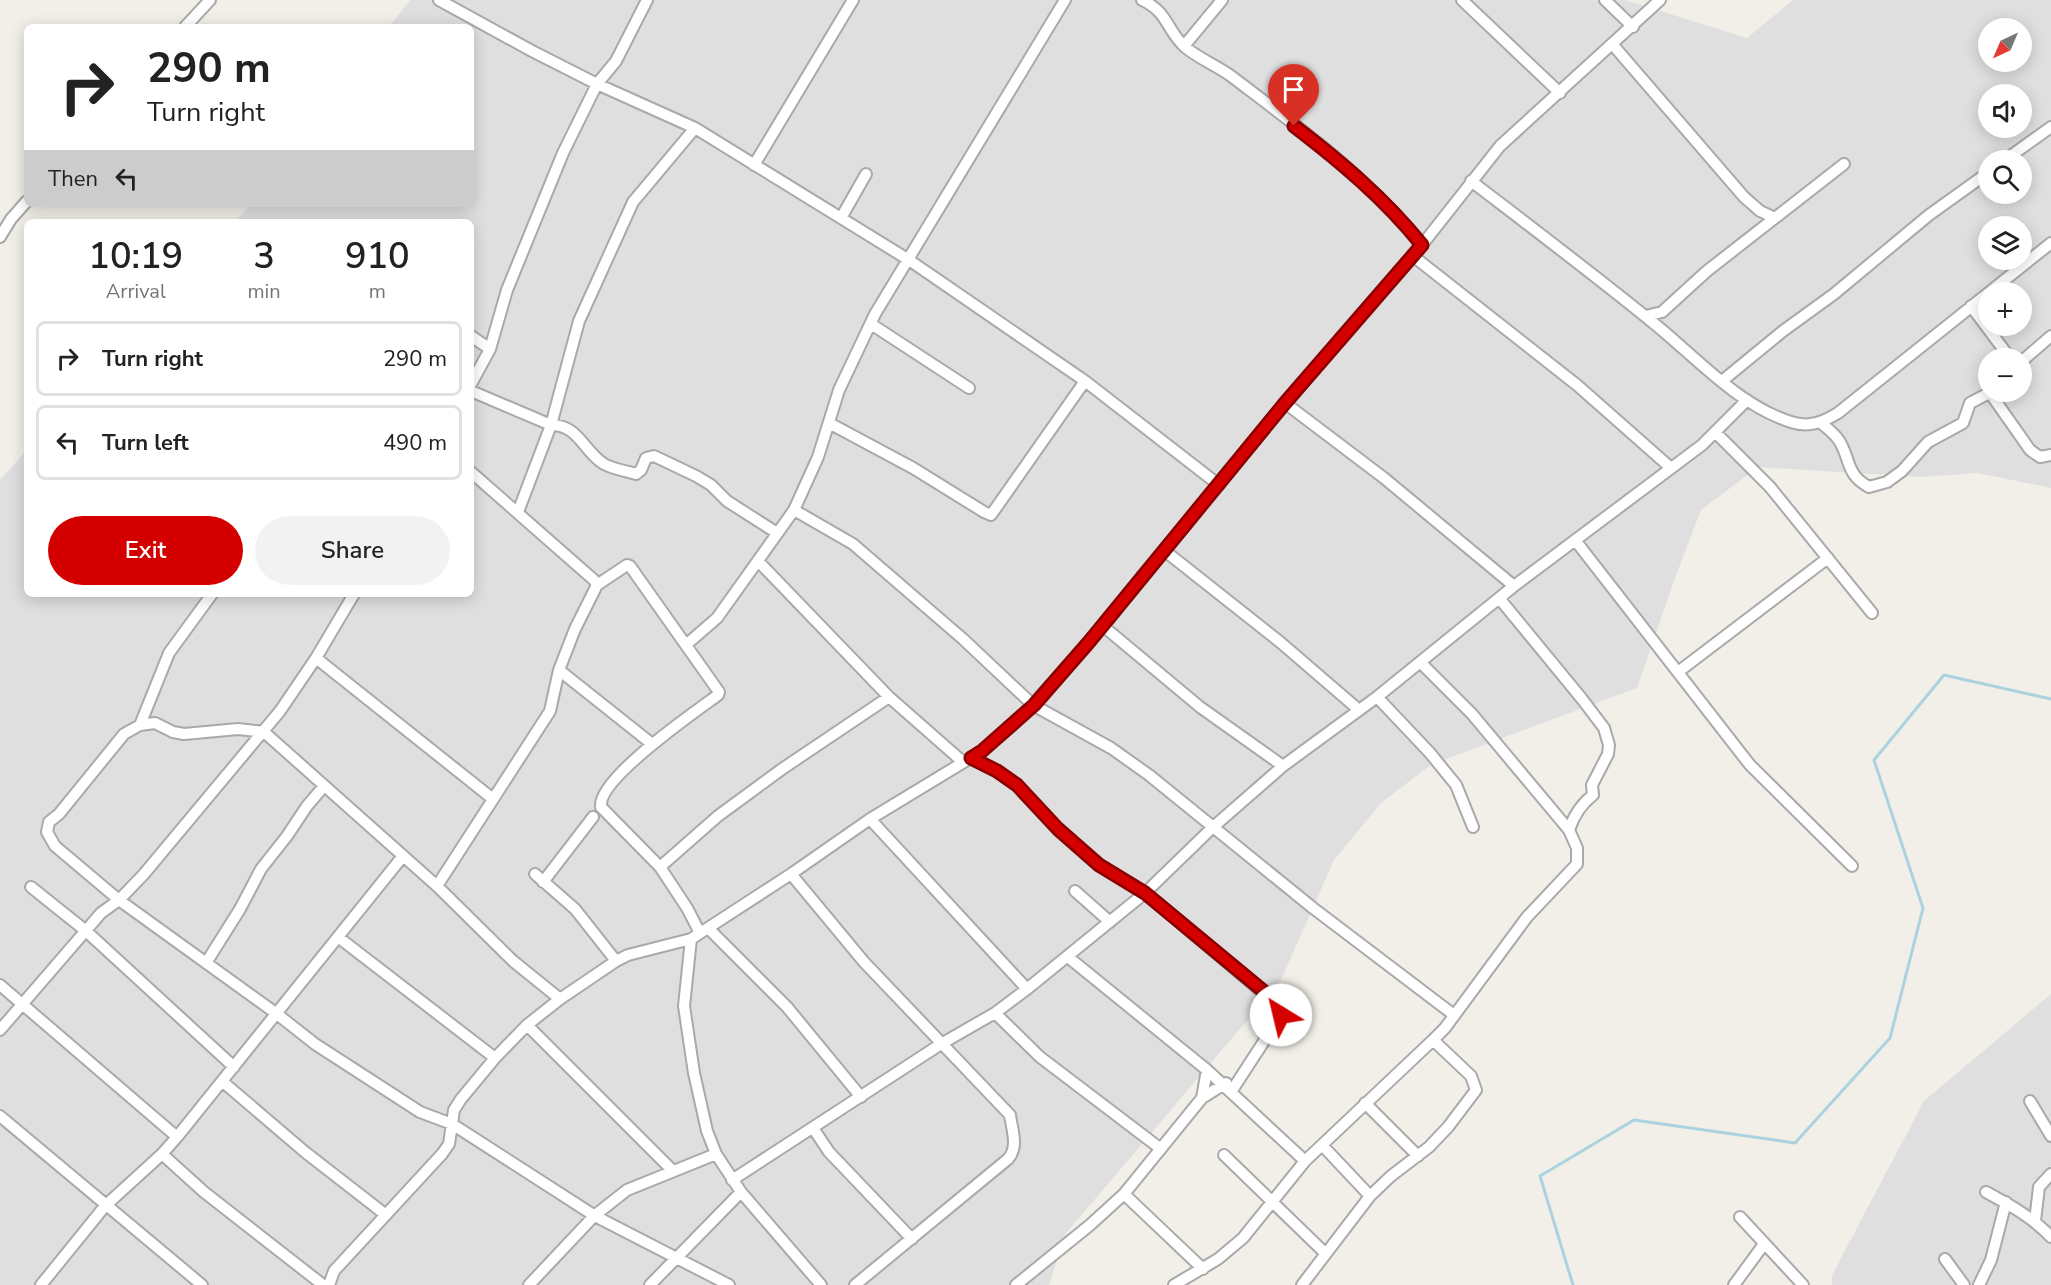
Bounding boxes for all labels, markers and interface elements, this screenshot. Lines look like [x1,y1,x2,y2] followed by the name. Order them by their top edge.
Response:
[1978,18,2032,72] north arrow
[1978,18,2032,402] map controls
[147,40,271,97] text: 290 m
[48,48,126,126] icon: right
[1268,64,1319,126] pin
[1277,73,1310,106] icon: arrive
[1978,84,2032,138] button: sound
[147,94,265,131] text: Turn right
[1978,150,2032,204] button: search
[110,162,143,195] icon: left
[48,164,98,194] text: Then
[1978,216,2032,270] button: layers
[88,232,183,281] text: 10:19
[253,232,275,281] text: 3
[345,232,410,281] text: 910
[106,278,166,305] text: Arrival
[248,278,281,305] text: min
[369,278,386,305] text: m
[1978,282,2032,336] button: +
[51,342,84,375] icon: right
[102,344,203,374] text: Turn right
[383,344,447,374] text: 290 m
[1978,348,2032,402] button: −
[51,426,84,459] icon: left
[102,428,189,458] text: Turn left
[383,428,447,458] text: 490 m
[48,516,243,585] button: Exit
[255,516,450,585] button: Share
[1249,983,1313,1047] position arrow

